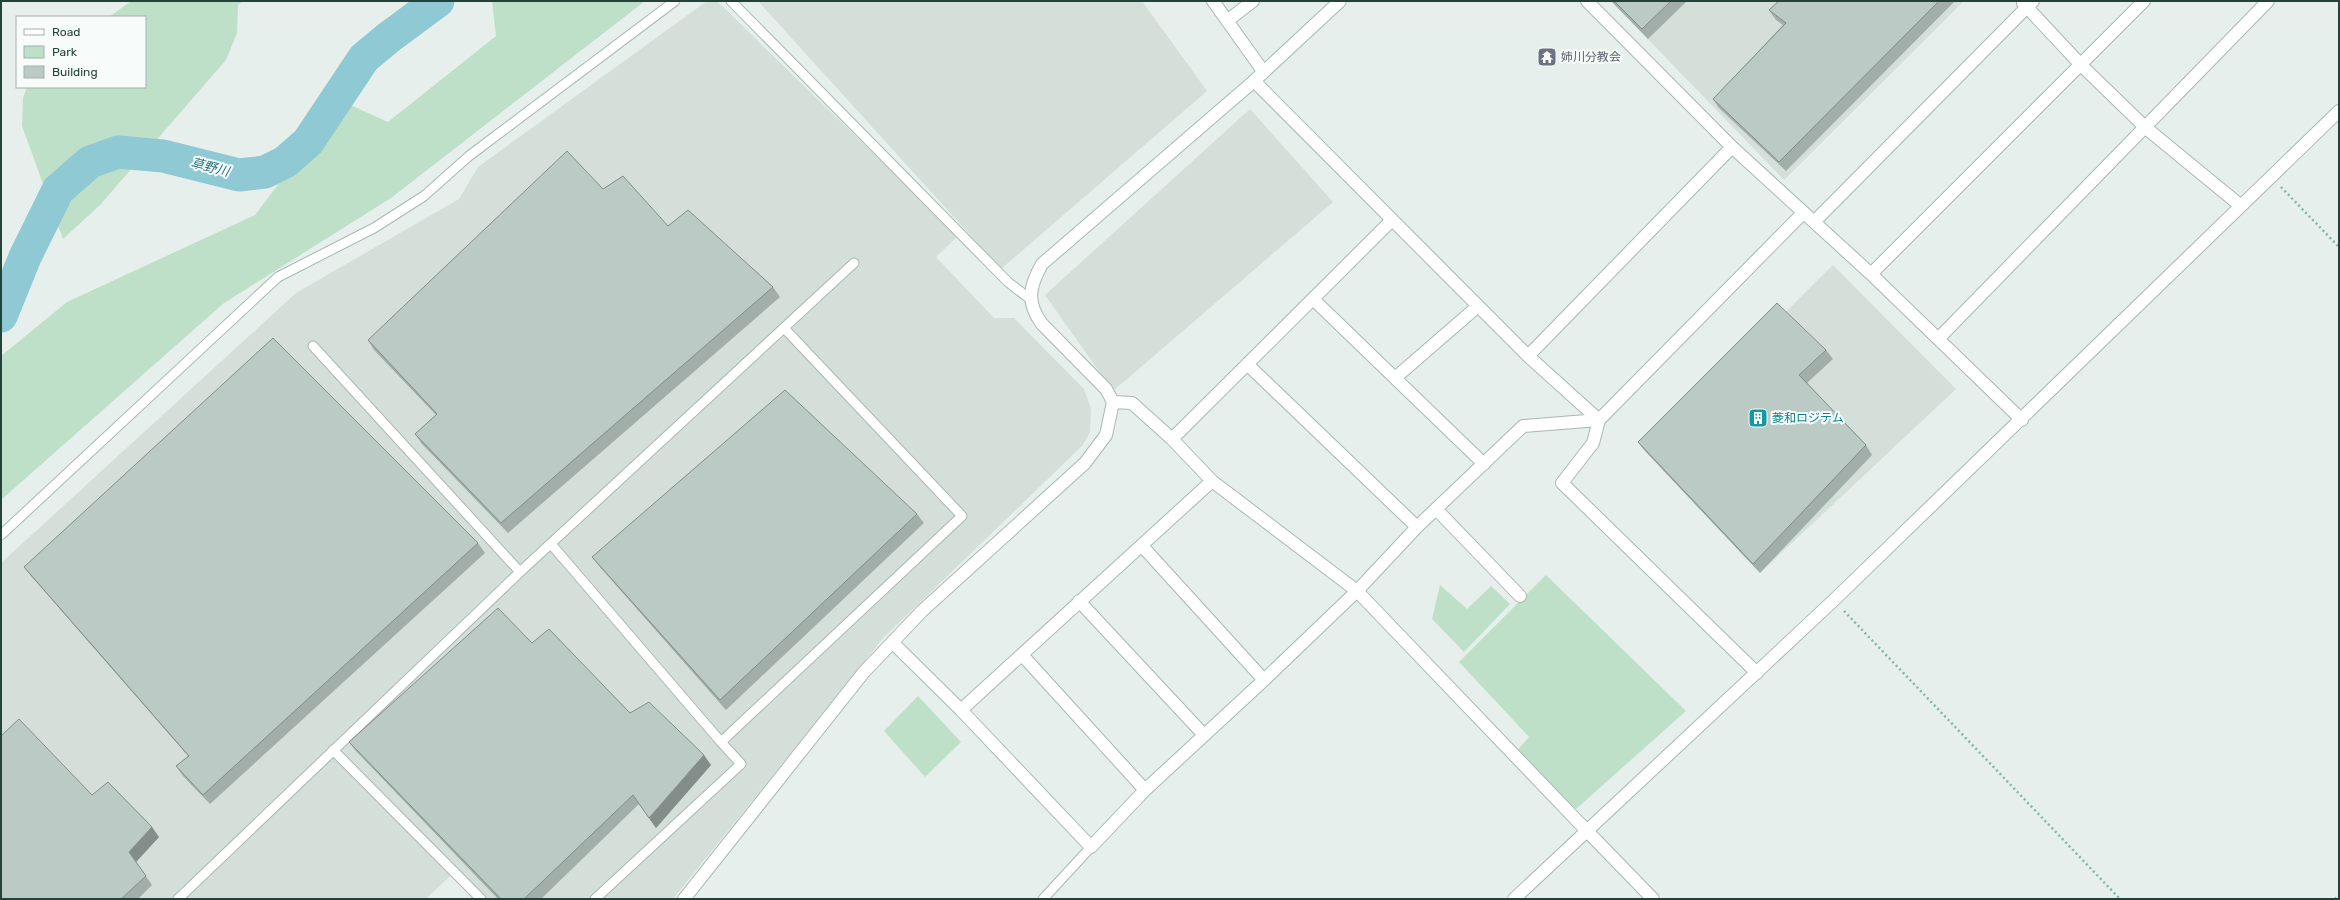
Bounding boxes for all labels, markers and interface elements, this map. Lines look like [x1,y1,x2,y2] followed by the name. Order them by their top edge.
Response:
[16,16,146,88] legend
[52,25,80,39] text: Road
[52,45,78,59] text: Park
[1536,46,1558,68] temple icon: 姉川分教会
[1561,50,1621,64] place label: 姉川分教会
[52,65,98,79] text: Building
[189,155,233,179] water label: 草野川
[1747,407,1769,429] building icon: 菱和ロジテム
[1772,411,1844,425] place label: 菱和ロジテム

